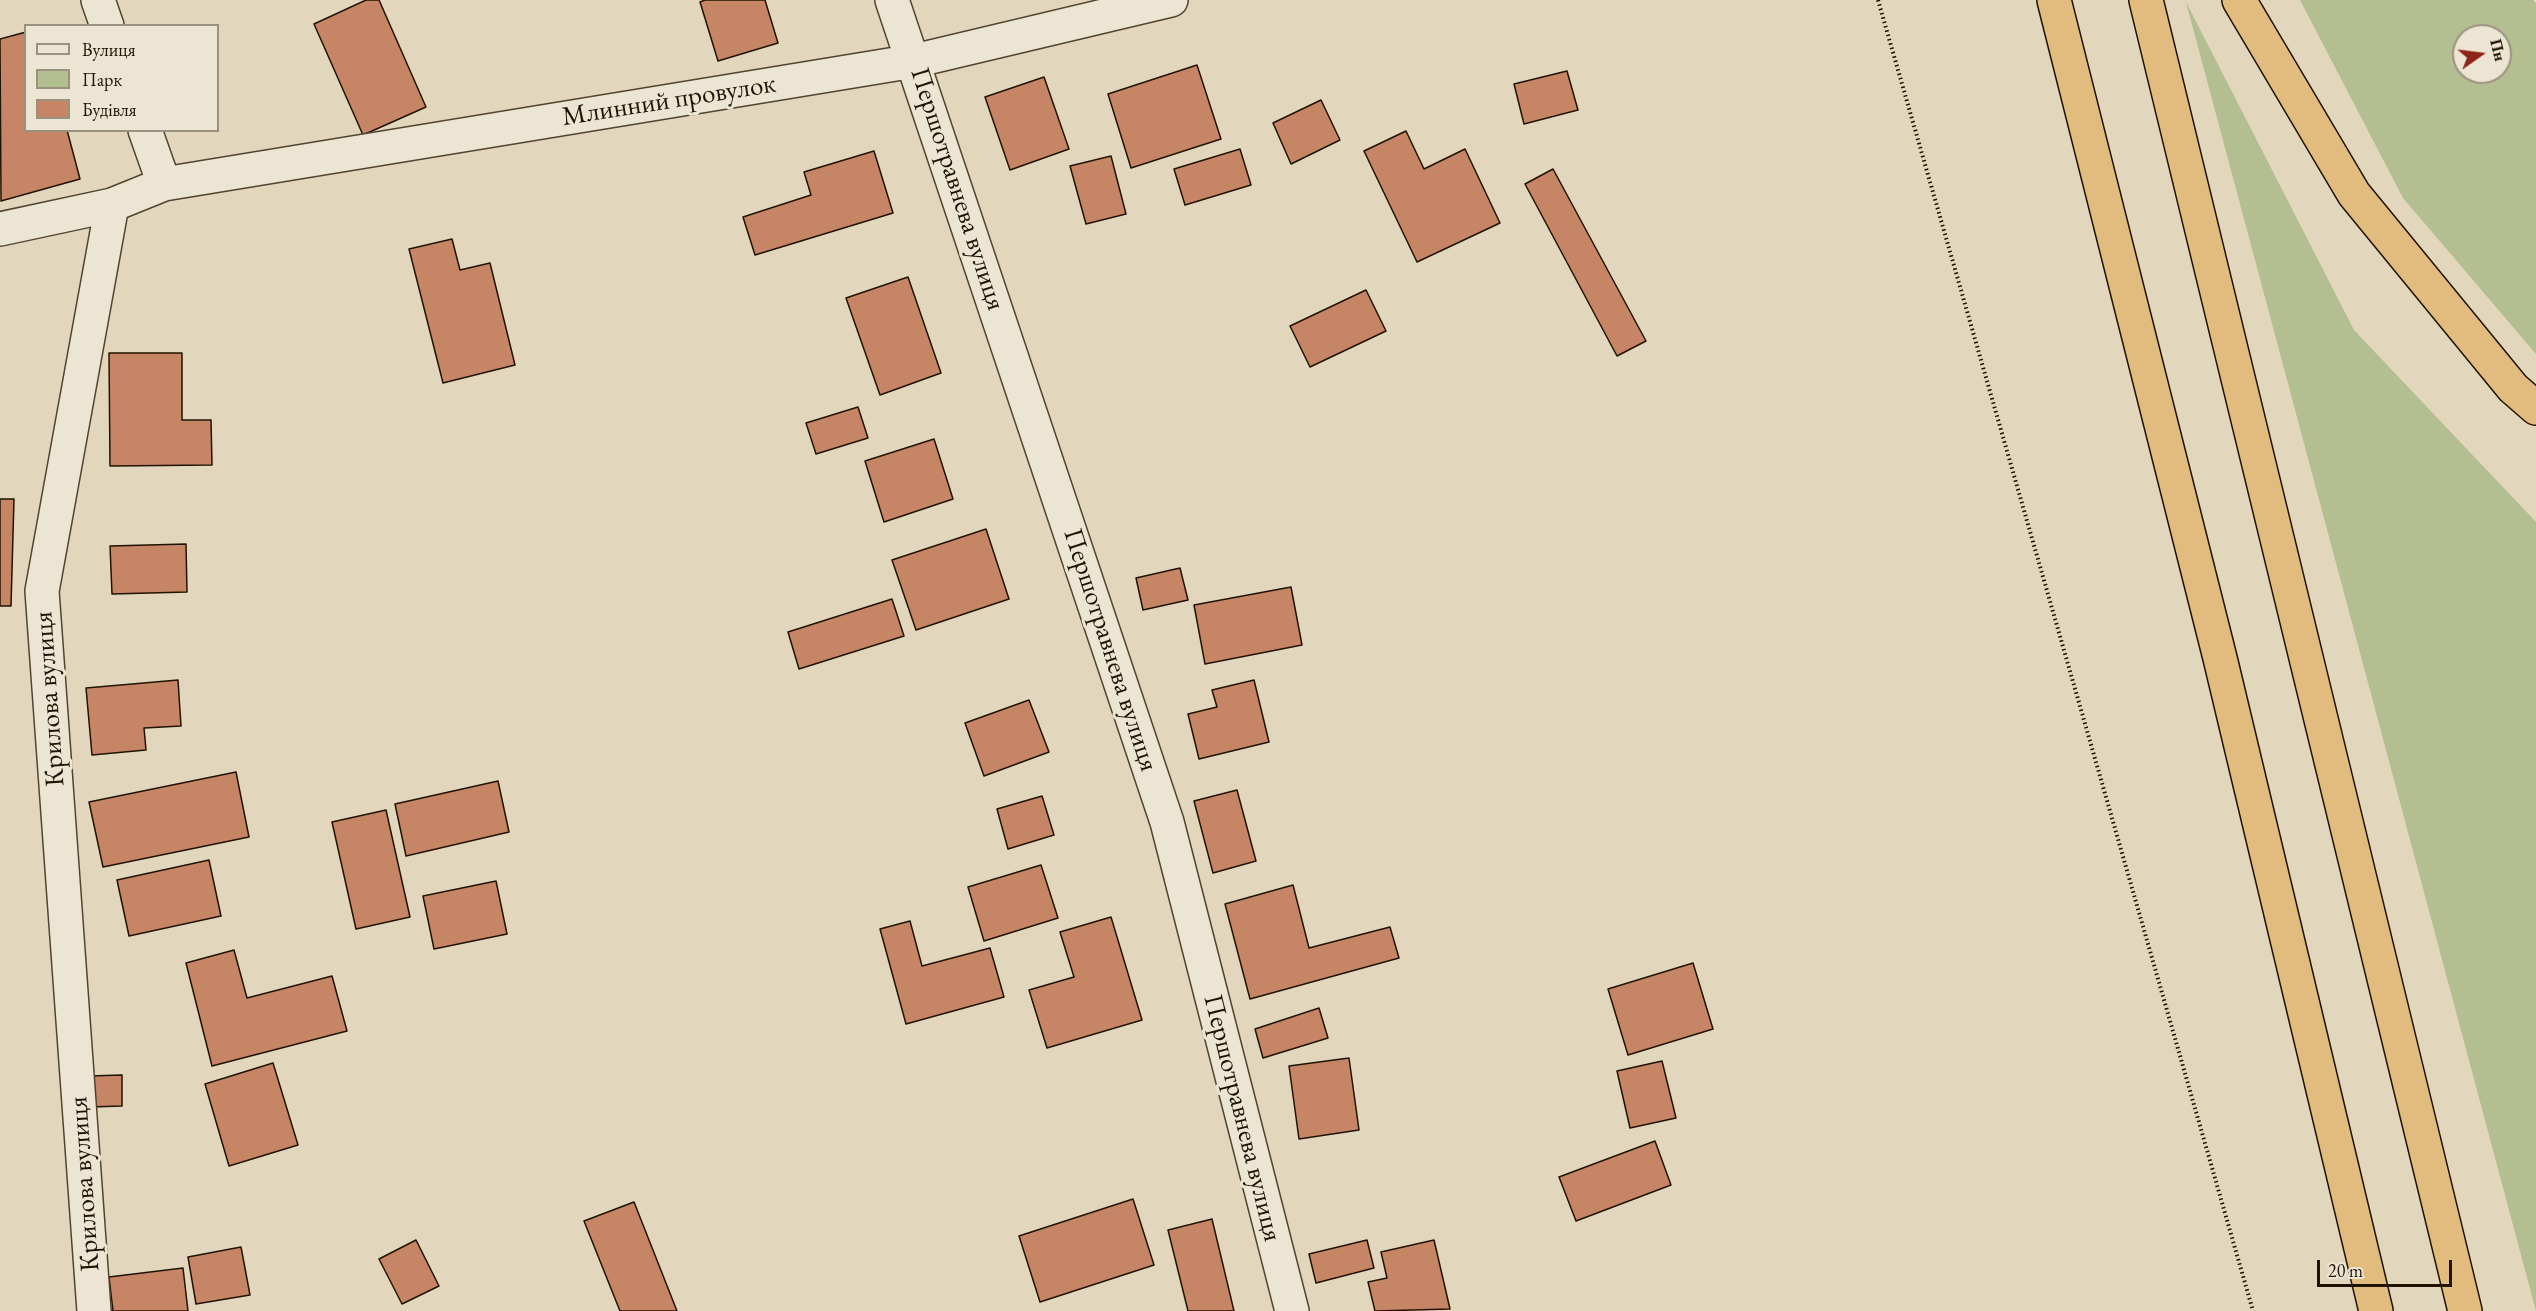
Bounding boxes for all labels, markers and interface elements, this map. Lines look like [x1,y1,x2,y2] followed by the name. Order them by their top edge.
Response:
[24,24,219,132] legend
[2452,24,2512,84] north arrow
[2485,37,2511,63] text: Пн
[82,38,135,61] text: Вулиця
[902,64,1012,314] street label: Першотравнева вулиця
[82,68,122,91] text: Парк
[560,68,778,134] street label: Млинний провулок
[82,98,137,121] text: Будівля
[1055,525,1165,775] street label: Першотравнева вулиця
[28,610,72,788] street label: Крилова вулиця
[1196,991,1288,1245] street label: Першотравнева вулиця
[63,1095,107,1273] street label: Крилова вулиця
[2320,1248,2455,1286] scale bar
[2328,1259,2363,1282] text: 20 m

